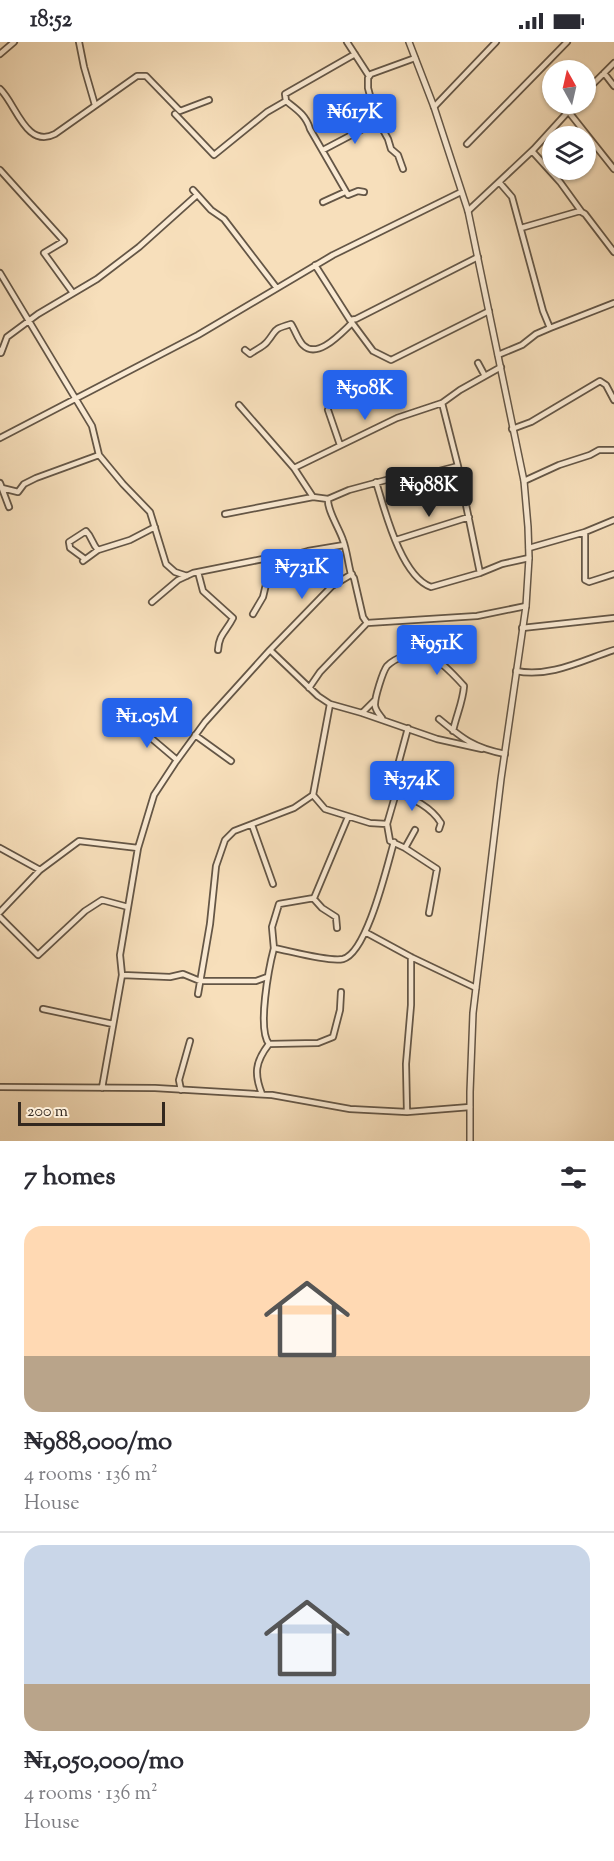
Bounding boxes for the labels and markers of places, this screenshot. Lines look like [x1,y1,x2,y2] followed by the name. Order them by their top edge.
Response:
[313,94,397,145] pin: ₦617K
[323,370,407,421] pin: ₦508K
[387,467,471,518] pin: ₦988K
[260,549,344,600] pin: ₦731K
[395,625,479,676] pin: ₦951K
[98,698,196,749] pin: ₦1.05M
[370,761,454,812] pin: ₦374K

